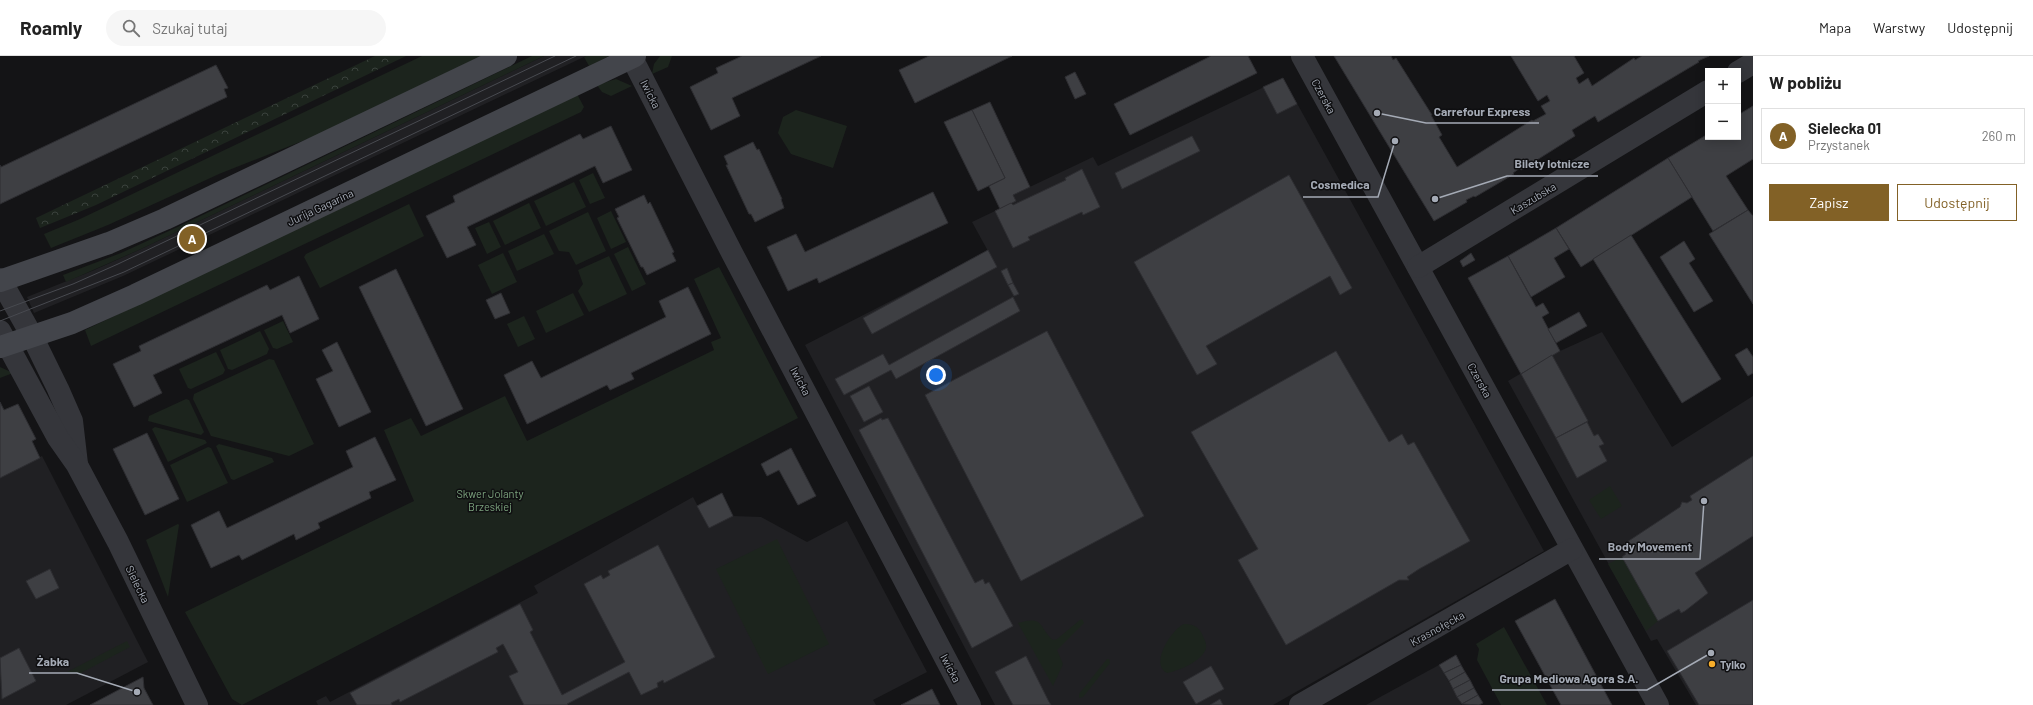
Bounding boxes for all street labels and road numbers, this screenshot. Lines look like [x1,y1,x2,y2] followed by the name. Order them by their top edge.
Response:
[1309,76,1339,116] street label: Czerska
[638,78,664,110] street label: Iwicka
[1508,179,1558,217] street label: Kaszubska
[285,186,355,228] street label: Jurija Gagarina
[1465,360,1495,400] street label: Czerska
[788,365,814,397] street label: Iwicka
[123,563,153,605] street label: Sielecka
[1408,608,1466,648] street label: Krasnołęcka
[938,652,964,684] street label: Iwicka

